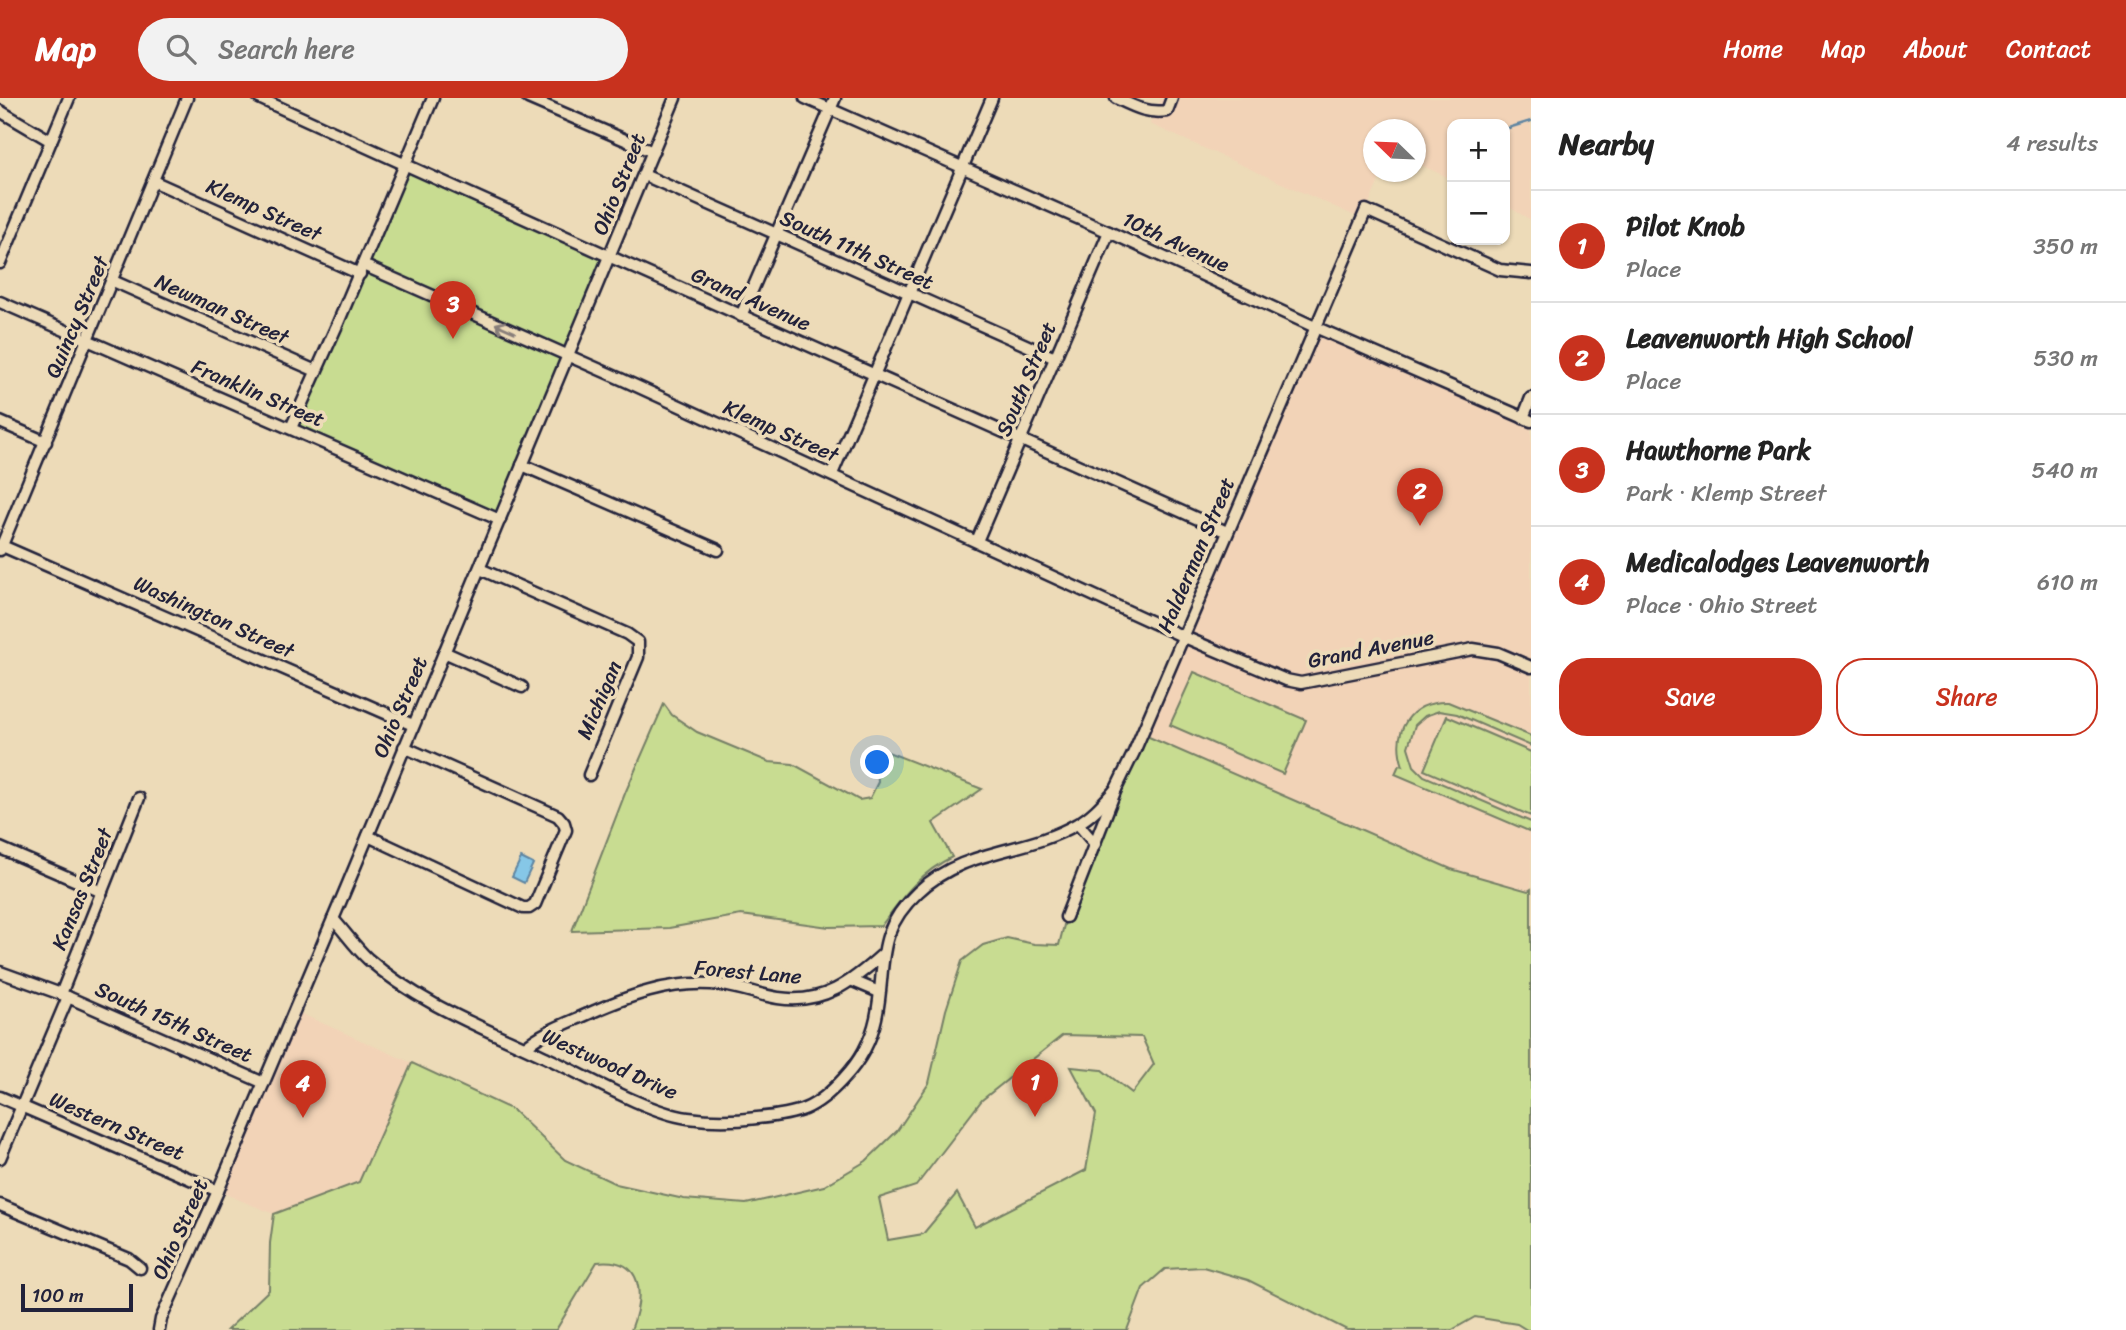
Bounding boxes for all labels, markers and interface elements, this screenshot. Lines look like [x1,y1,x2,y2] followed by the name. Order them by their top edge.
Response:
[138,18,628,81] search box
[35,20,96,78] text: Map
[218,26,355,72] text: Search here
[1723,28,1783,70] text: Home
[1821,28,1865,70] text: Map
[1903,28,1968,70] text: About
[2006,28,2091,70] text: Contact
[162,30,200,68] icon: search
[1559,117,1654,171] text: Nearby
[1363,119,1426,182] north arrow
[1447,119,1510,245] map controls
[1447,119,1510,182] button: +
[2006,123,2098,164] text: 4 results
[581,127,657,241] street label: Ohio Street
[200,168,329,253] street label: Klemp Street
[1447,182,1510,245] button: −
[774,199,940,301] street label: South 11th Street
[1116,200,1236,284] street label: 10th Avenue
[1626,203,1745,249] text: Pilot Knob
[1577,226,1587,267] text: 1
[2033,226,2098,267] text: 350 m
[34,248,120,384] street label: Quincy Street
[1626,249,1681,290] text: Place
[685,256,817,342] street label: Grand Avenue
[149,262,297,356] street label: Newman Street
[430,281,476,339] pin: 3
[1626,315,1913,361] text: Leavenworth High School
[985,316,1067,442] street label: South Street
[495,321,517,334] one-way arrow
[1575,338,1589,379] text: 2
[2033,338,2098,379] text: 530 m
[185,348,331,438] street label: Franklin Street
[1626,361,1681,402] text: Place
[717,389,846,474] street label: Klemp Street
[1626,427,1811,473] text: Hawthorne Park
[1576,450,1588,491] text: 3
[2031,450,2098,491] text: 540 m
[1397,468,1443,526] pin: 2
[1146,471,1246,639] street label: Halderman Street
[1626,473,1826,514] text: Park · Klemp Street
[1626,539,1929,585] text: Medicalodges Leavenworth
[1575,562,1589,603] text: 4
[2037,562,2098,603] text: 610 m
[127,565,302,670] street label: Washington Street
[1626,585,1817,626] text: Place · Ohio Street
[1305,618,1438,680] street label: Grand Avenue
[361,650,439,764] street label: Ohio Street
[565,655,633,745] street label: Michigan
[1559,658,1822,736] button: Save
[1836,658,2098,736] button: Share
[860,745,894,779] your location
[40,821,124,956] street label: Kansas Street
[693,948,803,996] street label: Forest Lane
[89,970,259,1074] street label: South 15th Street
[536,1017,684,1111] street label: Westwood Drive
[1012,1059,1058,1117] pin: 1
[280,1060,326,1118] pin: 4
[43,1080,191,1172] street label: Western Street
[141,1172,219,1286] street label: Ohio Street
[32,1279,84,1312] text: 100 m
[21,1281,133,1313] scale bar

